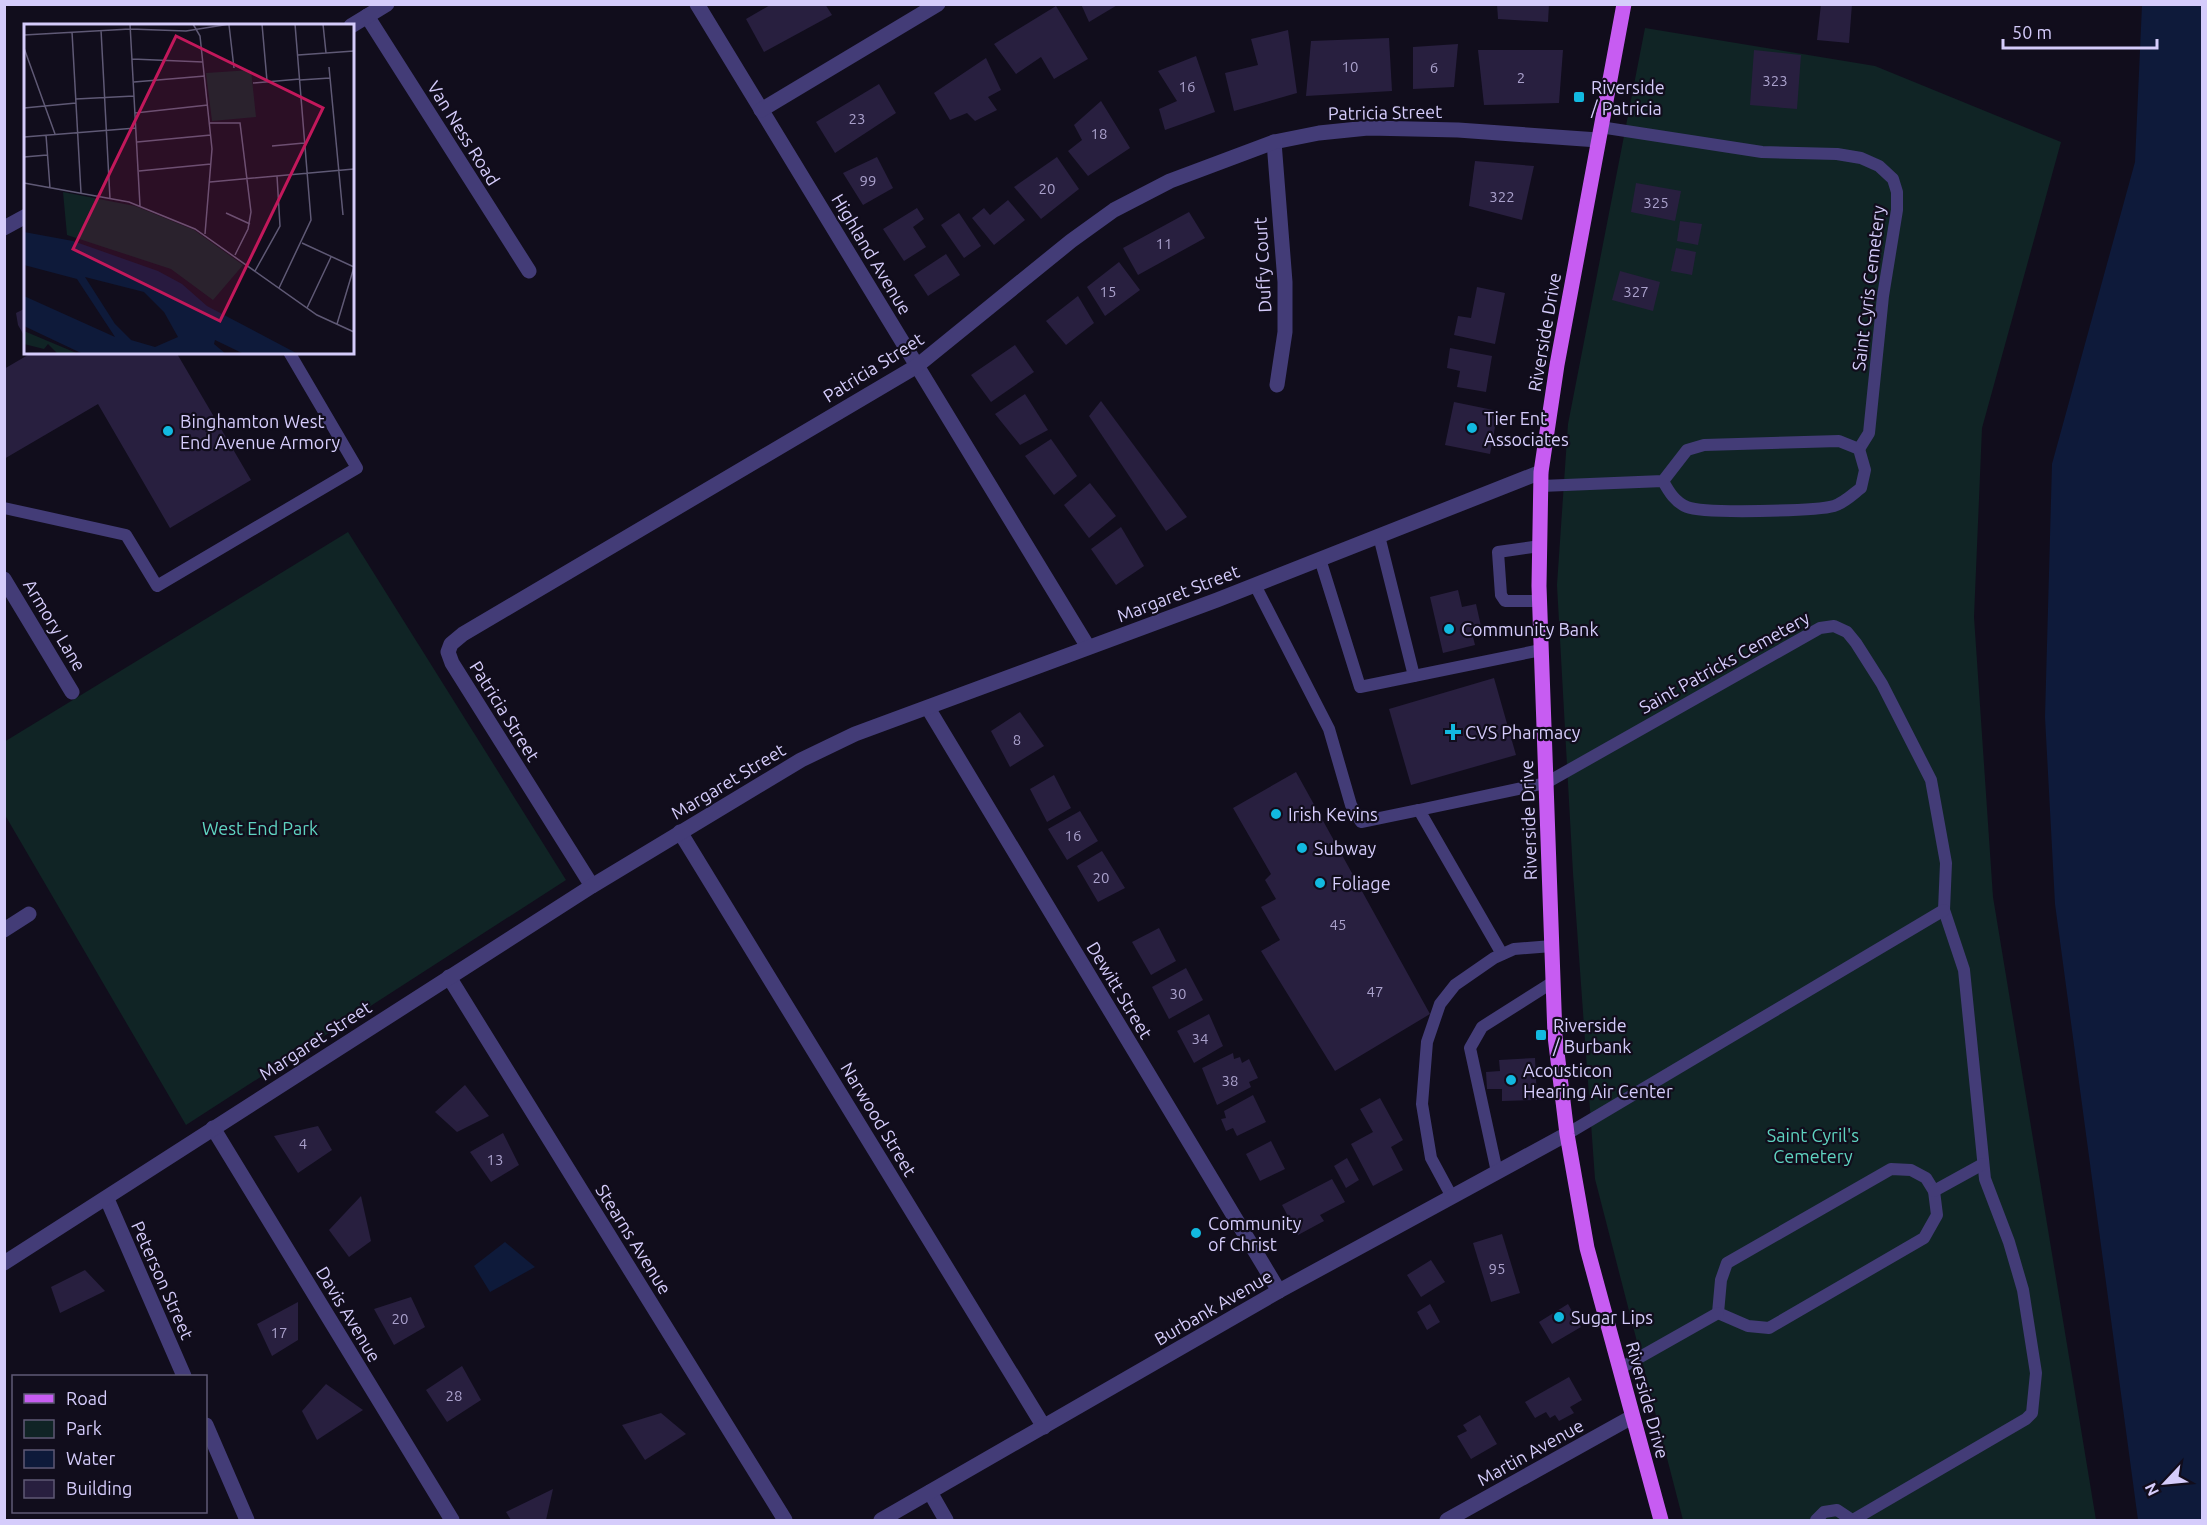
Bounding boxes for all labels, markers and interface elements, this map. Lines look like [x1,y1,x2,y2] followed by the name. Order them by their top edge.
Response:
[2003,12,2158,50] scale bar
[2012,22,2052,42] text: 50 m
[24,24,354,354] inset map
[1342,58,1358,75] house number: 10
[1430,59,1438,76] house number: 6
[1517,69,1525,86] house number: 2
[1762,72,1788,89] house number: 323
[424,77,504,189] street label: Van Ness Road
[1590,77,1665,118] place label: Riverside / Patricia
[1179,78,1195,95] house number: 16
[1572,90,1586,104] marker: Riverside / Patricia
[1328,101,1442,123] street label: Patricia Street
[849,110,865,127] house number: 23
[1091,125,1107,142] house number: 18
[860,172,876,189] house number: 99
[1039,180,1055,197] house number: 20
[1489,188,1515,205] house number: 322
[828,190,916,318] street label: Highland Avenue
[1643,194,1669,211] house number: 325
[1848,204,1888,372] street label: Saint Cyris Cemetery
[1250,217,1274,313] street label: Duffy Court
[1156,235,1172,252] house number: 11
[1524,271,1564,393] street label: Riverside Drive
[1100,283,1116,300] house number: 15
[1623,283,1649,300] house number: 327
[819,328,927,406] street label: Patricia Street
[1484,408,1569,449] place label: Tier Ent Associates
[180,411,341,452] place label: Binghamton West End Avenue Armory
[1465,421,1479,435] marker: Tier Ent Associates
[161,424,175,438] marker: Binghamton West End Avenue Armory
[1114,560,1242,626] street label: Margaret Street
[20,576,90,674] street label: Armory Lane
[1635,607,1813,717] street label: Saint Patricks Cemetery
[1461,619,1598,639] place label: Community Bank
[1442,622,1456,636] marker: Community Bank
[466,657,544,765] street label: Patricia Street
[1465,722,1581,742] place label: CVS Pharmacy
[1446,725,1460,739] marker: CVS Pharmacy
[1013,731,1021,748] house number: 8
[667,739,789,823] street label: Margaret Street
[1516,759,1540,881] street label: Riverside Drive
[1288,804,1378,824] place label: Irish Kevins
[1269,807,1283,821] marker: Irish Kevins
[202,818,318,838] park label: West End Park
[1065,827,1081,844] house number: 16
[1314,838,1376,858] place label: Subway
[1295,841,1309,855] marker: Subway
[1093,869,1109,886] house number: 20
[1332,873,1391,893] place label: Foliage
[1313,876,1327,890] marker: Foliage
[1330,916,1346,933] house number: 45
[1083,938,1157,1042] street label: Dewitt Street
[1367,983,1383,1000] house number: 47
[1170,985,1186,1002] house number: 30
[255,996,375,1084] street label: Margaret Street
[1552,1015,1631,1056] place label: Riverside / Burbank
[1534,1028,1548,1042] marker: Riverside / Burbank
[1192,1030,1208,1047] house number: 34
[837,1058,921,1180] street label: Narwood Street
[1523,1060,1673,1101] place label: Acousticon Hearing Air Center
[1222,1072,1238,1089] house number: 38
[1504,1073,1518,1087] marker: Acousticon Hearing Air Center
[1767,1125,1859,1166] park label: Saint Cyril's Cemetery
[299,1135,307,1152] house number: 4
[487,1151,503,1168] house number: 13
[592,1181,676,1297] street label: Stearns Avenue
[1208,1213,1302,1254] place label: Community of Christ
[128,1218,198,1342] street label: Peterson Street
[1189,1226,1203,1240] marker: Community of Christ
[1489,1260,1505,1277] house number: 95
[313,1263,385,1365] street label: Davis Avenue
[1151,1265,1275,1349] street label: Burbank Avenue
[1571,1307,1653,1327] place label: Sugar Lips
[392,1310,408,1327] house number: 20
[1552,1310,1566,1324] marker: Sugar Lips
[271,1324,287,1341] house number: 17
[1623,1339,1673,1461] street label: Riverside Drive
[12,1375,207,1513] legend
[446,1387,462,1404] house number: 28
[66,1388,108,1408] text: Road
[1473,1415,1587,1489] street label: Martin Avenue
[66,1418,102,1438] text: Park
[66,1448,116,1468] text: Water
[2135,1453,2195,1513] north arrow
[66,1478,132,1498] text: Building
[2141,1480,2162,1499] text: N

